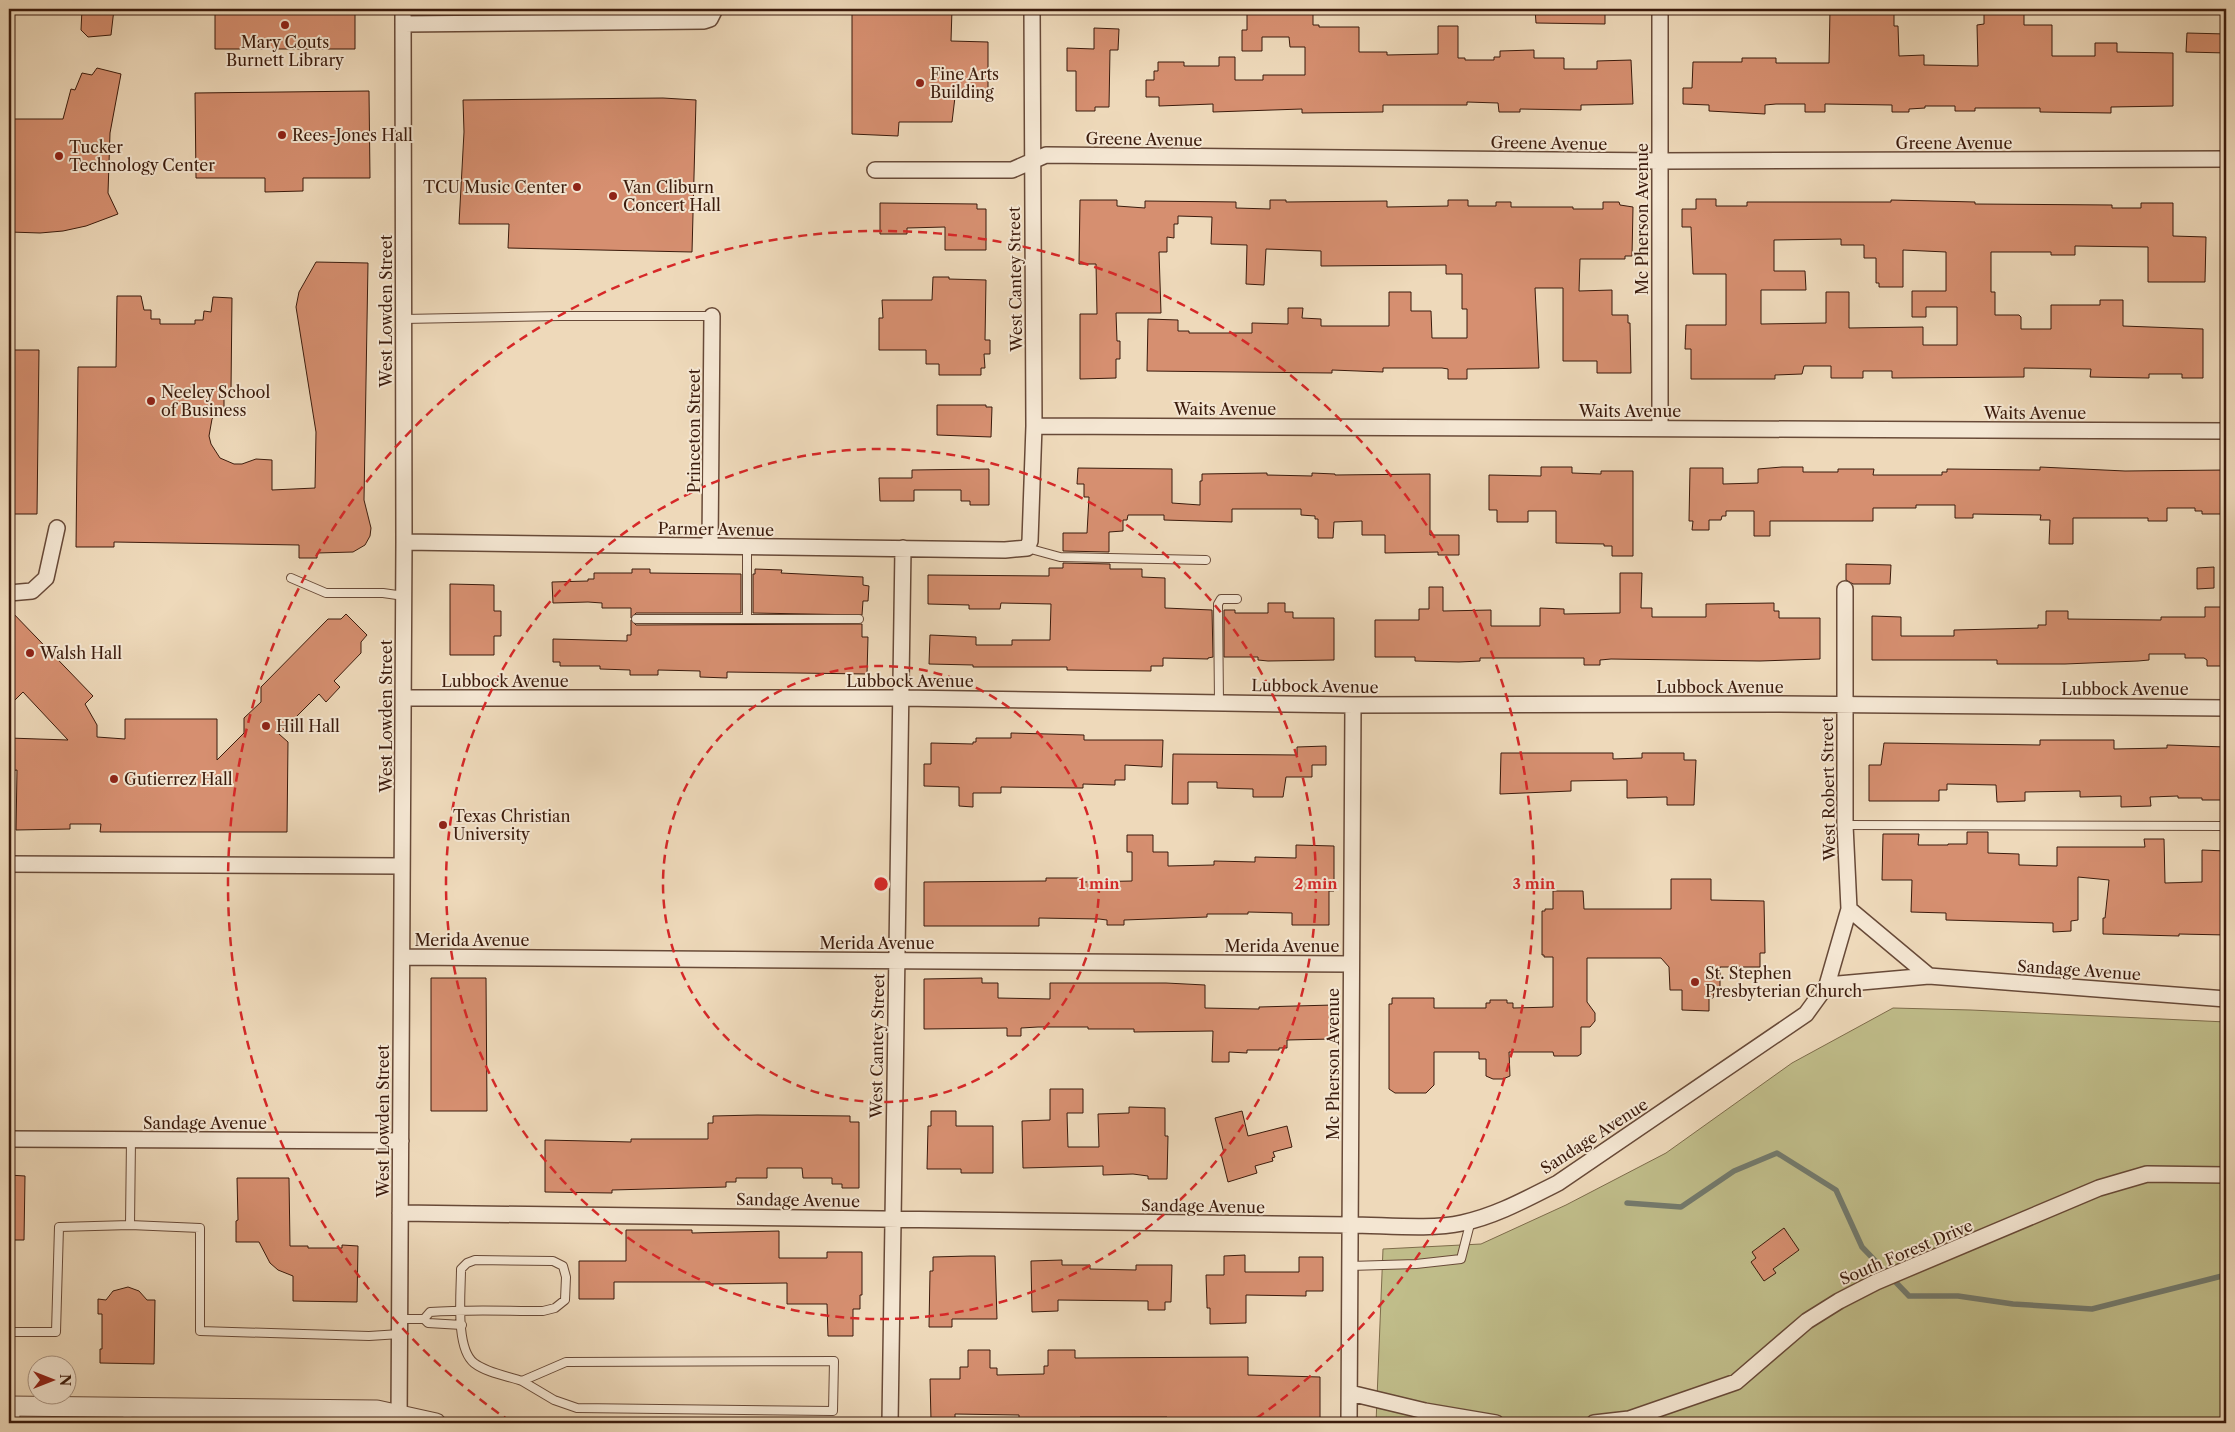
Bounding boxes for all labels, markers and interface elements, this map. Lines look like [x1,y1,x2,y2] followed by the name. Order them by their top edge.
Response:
[279,19,291,31] marker: Mary Couts Burnett Library
[226,32,345,70] place label: Mary Couts Burnett Library
[930,64,999,102] place label: Fine Arts Building
[914,77,926,89] marker: Fine Arts Building
[292,125,413,145] place label: Rees-Jones Hall
[1085,128,1203,150] street label: Greene Avenue
[276,129,288,141] marker: Rees-Jones Hall
[1490,132,1608,154] street label: Greene Avenue
[1896,133,2012,153] street label: Greene Avenue
[69,137,215,175] place label: Tucker Technology Center
[1632,143,1652,295] street label: Mc Pherson Avenue
[53,150,65,162] marker: Tucker Technology Center
[423,177,567,197] place label: TCU Music Center
[622,177,721,215] place label: Van Cliburn Concert Hall
[571,181,583,193] marker: TCU Music Center
[607,190,619,202] marker: Van Cliburn Concert Hall
[1004,206,1026,353] street label: West Cantey Street
[376,234,396,388] street label: West Lowden Street
[684,368,704,493] street label: Princeton Street
[161,382,270,420] place label: Neeley School of Business
[145,395,157,407] marker: Neeley School of Business
[1173,399,1276,419] street label: Waits Avenue
[1578,401,1681,421] street label: Waits Avenue
[1983,403,2086,423] street label: Waits Avenue
[658,518,774,540] street label: Parmer Avenue
[376,639,396,793] street label: West Lowden Street
[39,643,122,663] place label: Walsh Hall
[24,647,36,659] marker: Walsh Hall
[441,671,569,691] street label: Lubbock Avenue
[846,671,974,691] street label: Lubbock Avenue
[1251,675,1379,697] street label: Lubbock Avenue
[1656,677,1784,697] street label: Lubbock Avenue
[2061,679,2189,699] street label: Lubbock Avenue
[276,716,340,736] place label: Hill Hall
[1817,717,1839,862] street label: West Robert Street
[260,720,272,732] marker: Hill Hall
[124,769,233,789] place label: Gutierrez Hall
[108,773,120,785] marker: Gutierrez Hall
[453,806,571,844] place label: Texas Christian University
[437,819,449,831] marker: Texas Christian University
[1078,874,1120,893] text: 1 min
[1294,874,1338,893] text: 2 min
[1513,874,1556,893] text: 3 min
[872,875,890,893] centre of rings
[415,930,529,950] street label: Merida Avenue
[820,933,934,953] street label: Merida Avenue
[1225,936,1339,956] street label: Merida Avenue
[2016,956,2142,984] street label: Sandage Avenue
[1705,963,1862,1001] place label: St. Stephen Presbyterian Church
[866,973,888,1120] street label: West Cantey Street
[1689,976,1701,988] marker: St. Stephen Presbyterian Church
[1323,988,1343,1140] street label: Mc Pherson Avenue
[373,1044,393,1198] street label: West Lowden Street
[1537,1094,1651,1178] street label: Sandage Avenue
[143,1113,267,1133] street label: Sandage Avenue
[736,1189,860,1211] street label: Sandage Avenue
[1141,1195,1265,1217] street label: Sandage Avenue
[1836,1215,1976,1289] street label: South Forest Drive
[28,1354,78,1404] north arrow
[56,1374,74,1386] text: N

